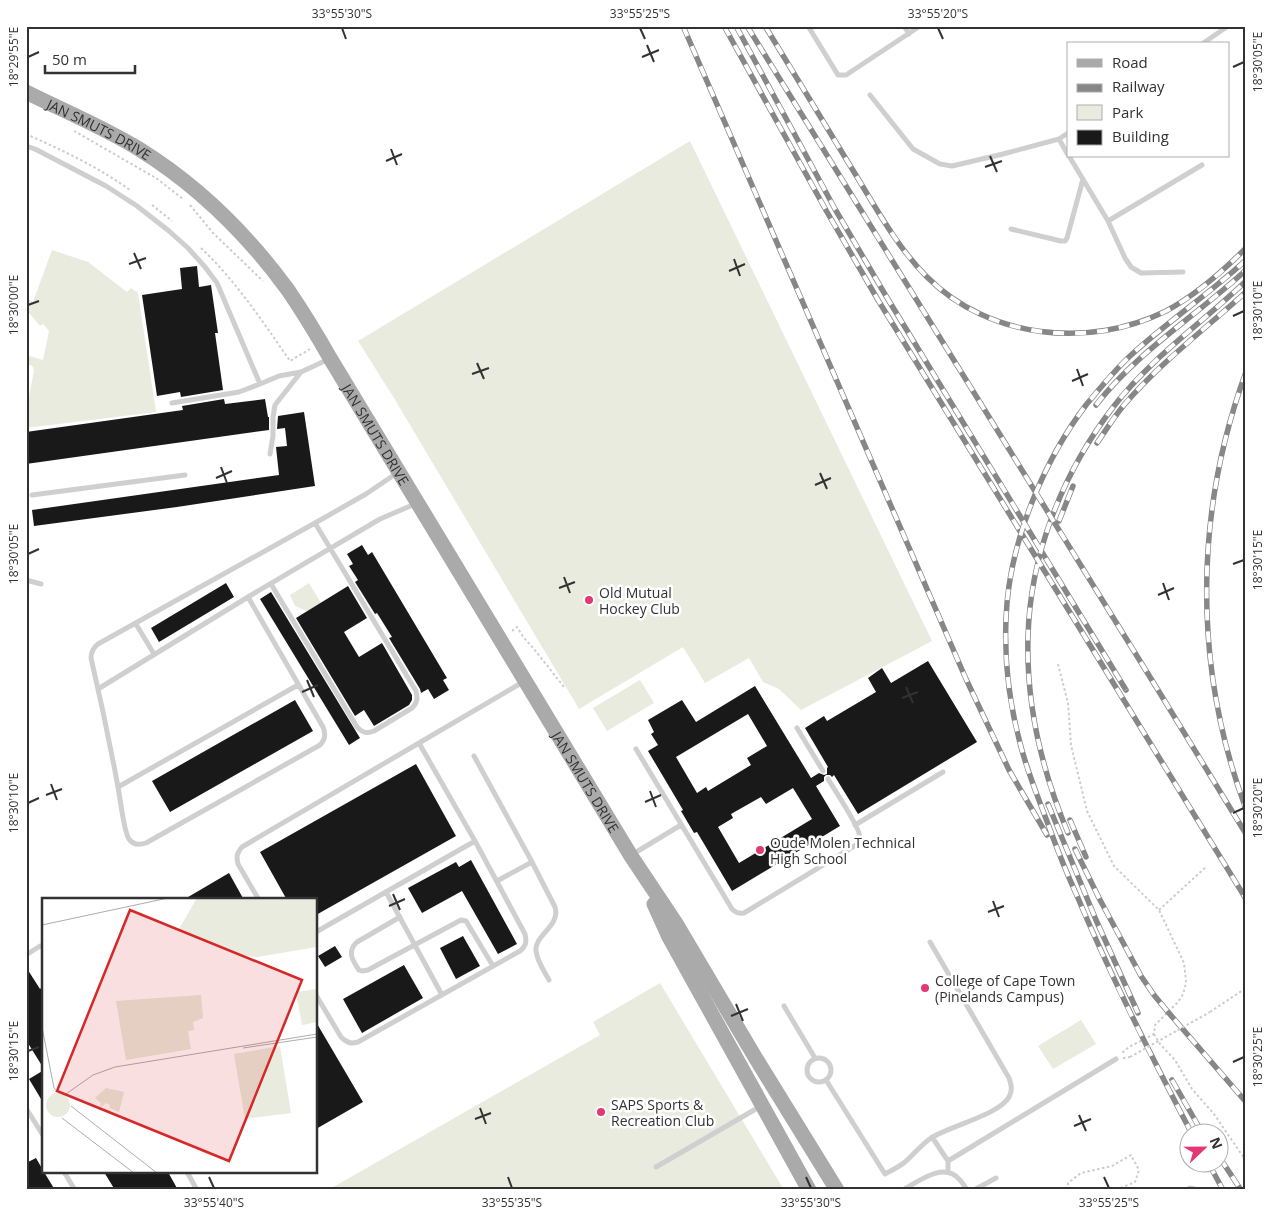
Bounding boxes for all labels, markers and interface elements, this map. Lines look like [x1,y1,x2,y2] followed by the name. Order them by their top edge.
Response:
[312,5,372,22] text: 33°55'30"S
[610,5,670,22] text: 33°55'25"S
[908,5,968,22] text: 33°55'20"S
[5,27,22,87] text: 18°29'55"E
[1249,32,1266,92] text: 18°30'05"E
[45,42,135,74] scale bar
[1067,42,1230,158] legend
[52,49,87,69] text: 50 m
[1112,52,1148,72] text: Road
[1112,76,1165,96] text: Railway
[42,93,155,164] street label: JAN SMUTS DRIVE
[1112,102,1143,122] text: Park
[1112,126,1169,146] text: Building
[5,275,22,335] text: 18°30'00"E
[1249,281,1266,341] text: 18°30'10"E
[337,378,414,488] street label: JAN SMUTS DRIVE
[5,524,22,584] text: 18°30'05"E
[1249,530,1266,590] text: 18°30'15"E
[599,583,680,618] place label: Old Mutual Hockey Club
[583,594,595,606] marker: Old Mutual Hockey Club
[547,726,624,836] street label: JAN SMUTS DRIVE
[5,773,22,833] text: 18°30'10"E
[1249,778,1266,838] text: 18°30'20"E
[770,833,915,868] place label: Oude Molen Technical High School
[754,844,766,856] marker: Oude Molen Technical High School
[42,898,318,1174] inset map
[935,971,1075,1006] place label: College of Cape Town (Pinelands Campus)
[919,982,931,994] marker: College of Cape Town (Pinelands Campus)
[5,1021,22,1081] text: 18°30'15"E
[1249,1027,1266,1087] text: 18°30'25"E
[611,1095,714,1130] place label: SAPS Sports & Recreation Club
[595,1106,607,1118] marker: SAPS Sports & Recreation Club
[1180,1124,1230,1174] north arrow
[1206,1134,1227,1152] text: N
[184,1194,244,1211] text: 33°55'40"S
[482,1194,542,1211] text: 33°55'35"S
[781,1194,841,1211] text: 33°55'30"S
[1079,1194,1139,1211] text: 33°55'25"S

